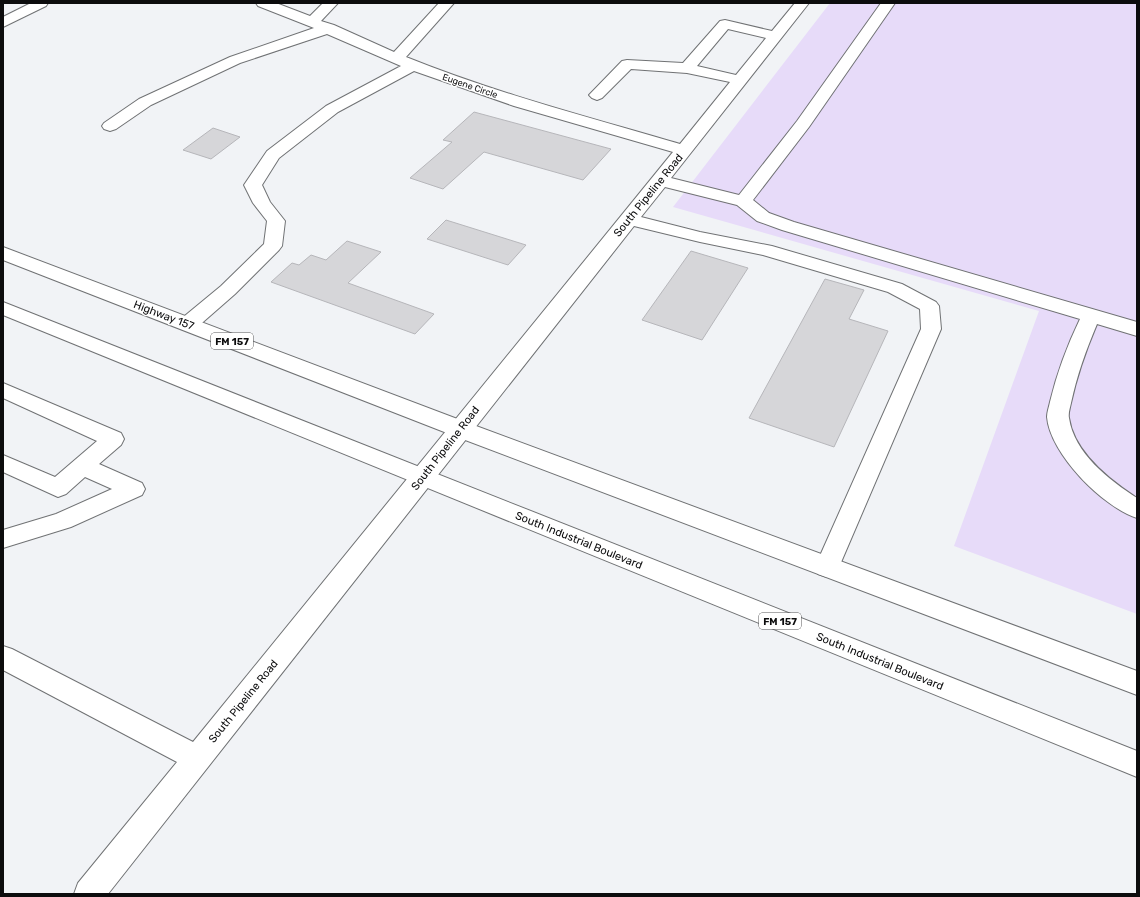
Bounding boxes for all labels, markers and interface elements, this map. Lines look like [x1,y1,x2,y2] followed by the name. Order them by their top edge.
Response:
[441,72,499,100] street label: Eugene Circle
[611,151,686,239] street label: South Pipeline Road
[132,298,196,333] street label: Highway 157
[211,333,253,349] road number: FM 157
[409,404,482,493] street label: South Pipeline Road
[513,509,644,572] street label: South Industrial Boulevard
[759,613,801,629] road number: FM 157
[814,630,945,693] street label: South Industrial Boulevard
[206,657,281,745] street label: South Pipeline Road

